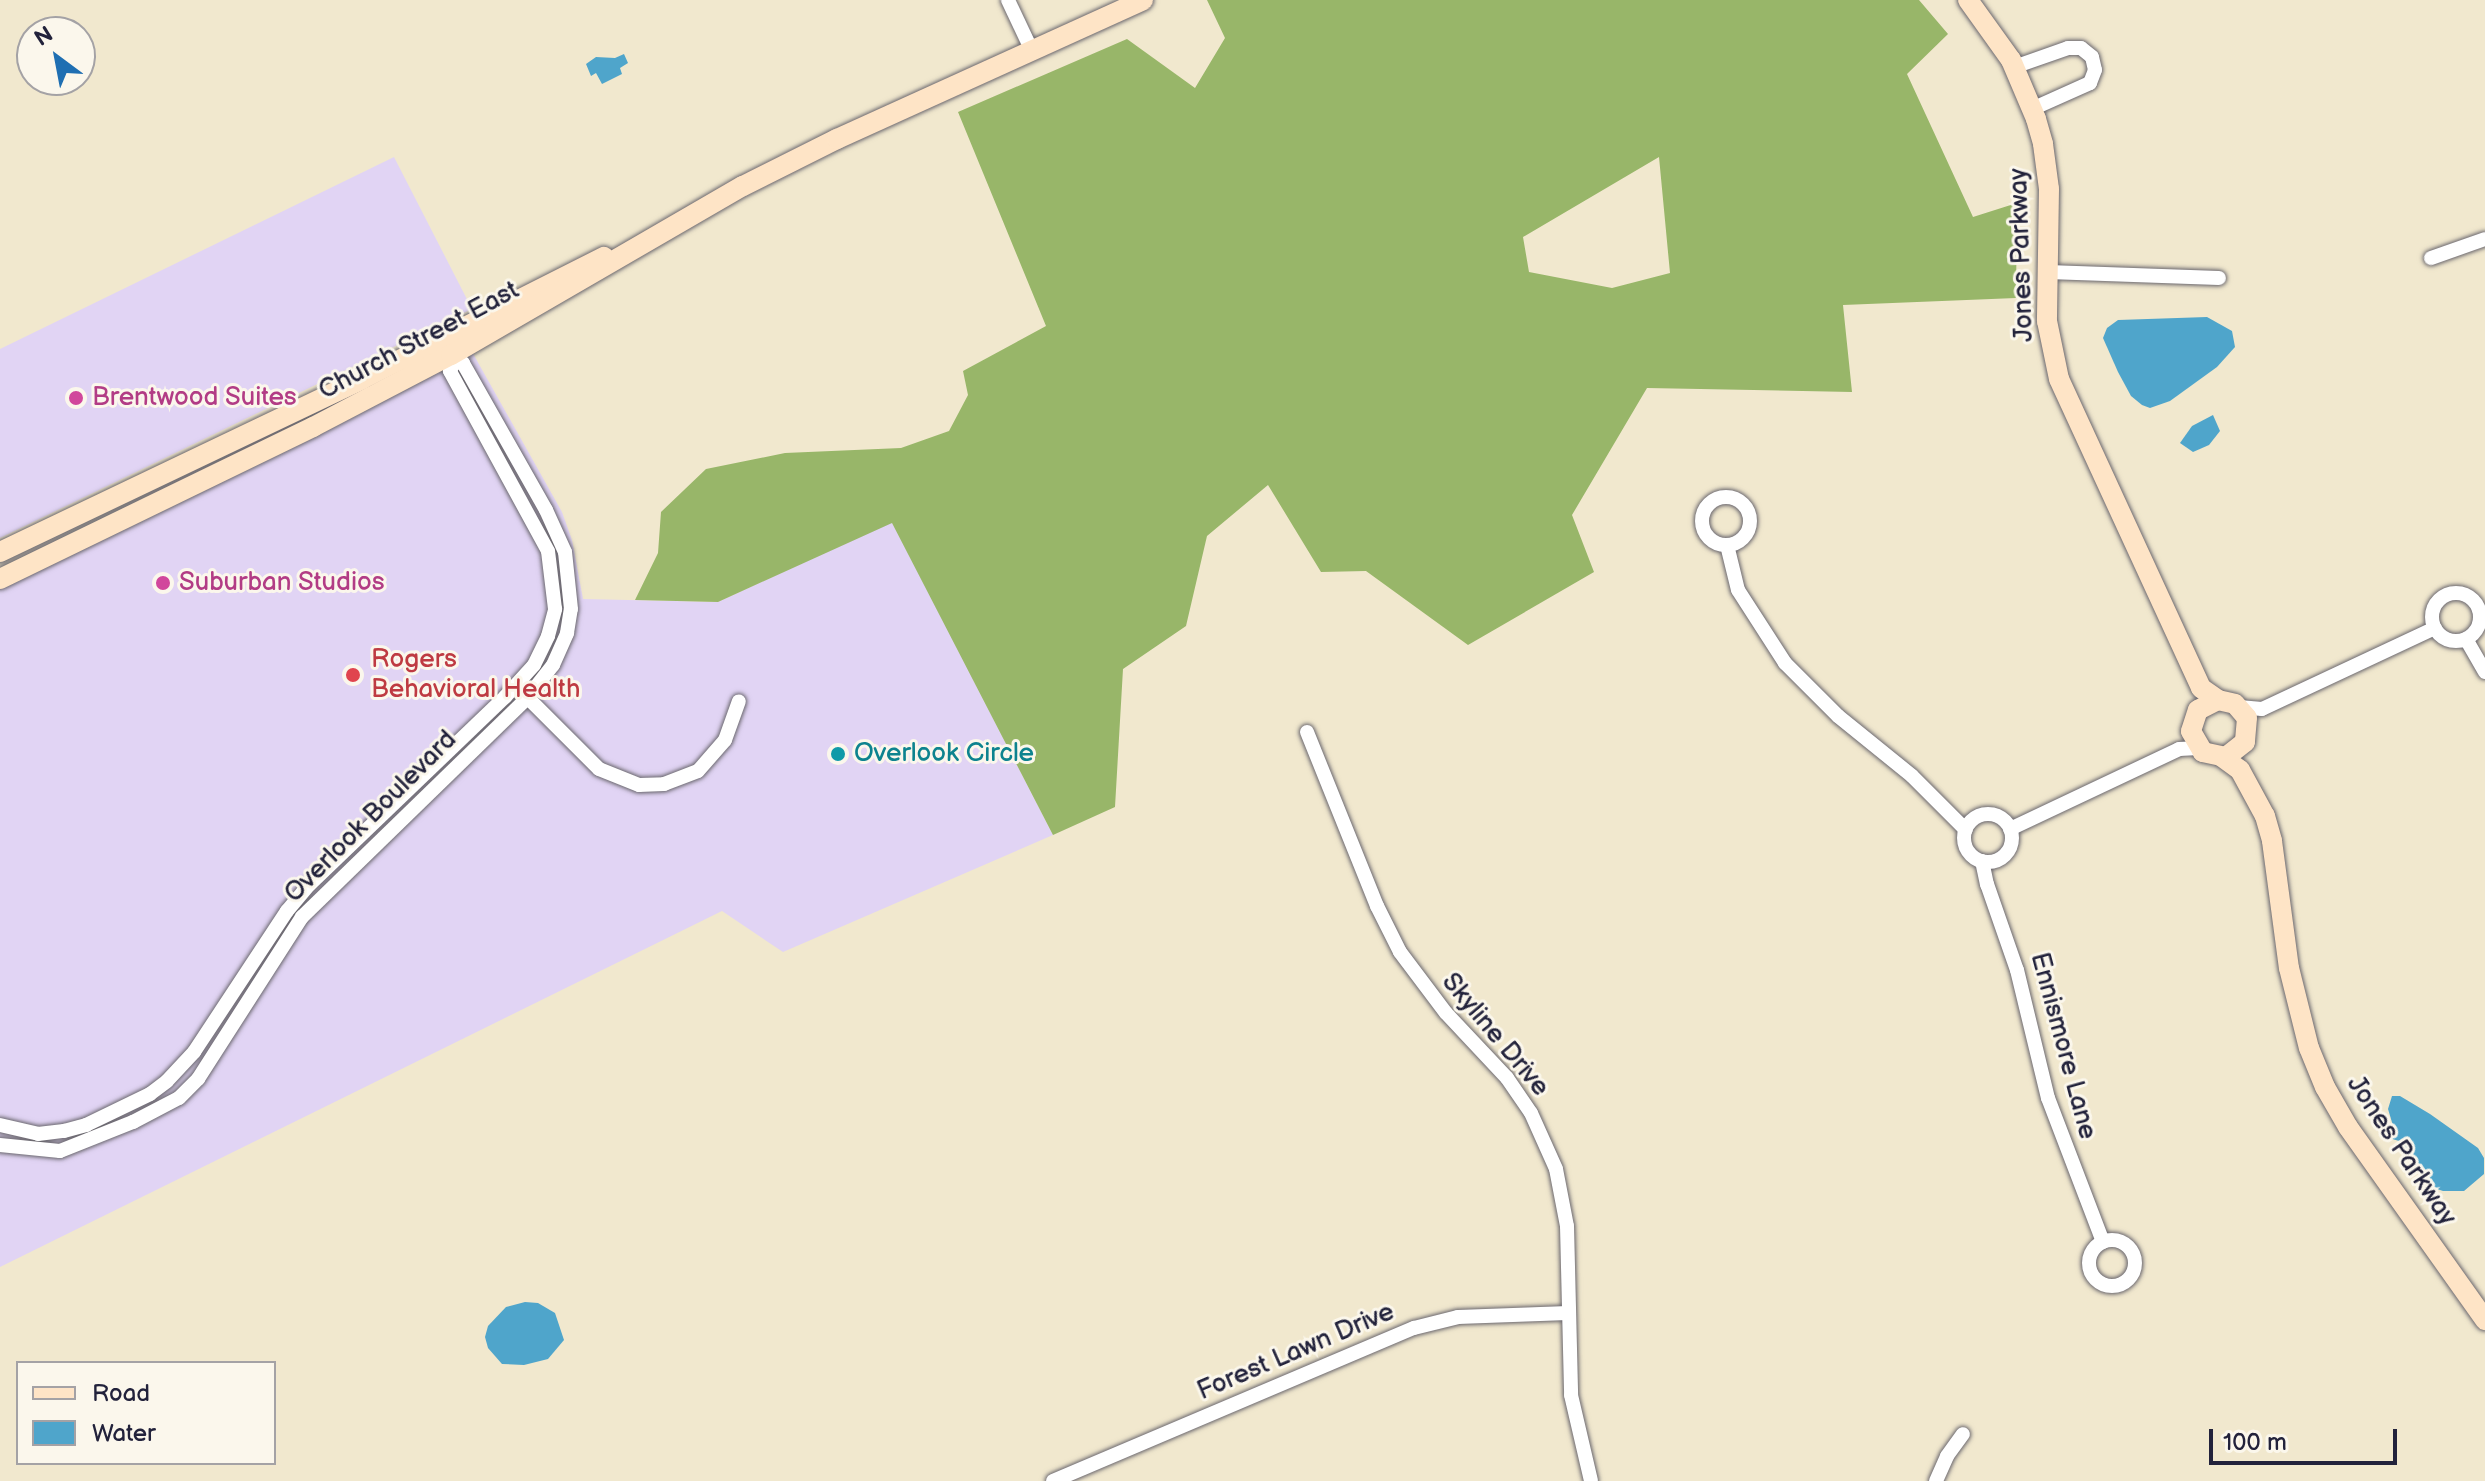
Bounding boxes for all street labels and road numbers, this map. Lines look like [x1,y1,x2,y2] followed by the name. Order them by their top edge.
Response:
[2003,168,2041,342] street label: Jones Parkway
[313,275,525,407] street label: Church Street East
[279,725,463,909] street label: Overlook Boulevard
[2023,949,2103,1143] street label: Ennismore Lane
[1435,967,1555,1103] street label: Skyline Drive
[2340,1070,2462,1232] street label: Jones Parkway
[1193,1296,1399,1408] street label: Forest Lawn Drive

